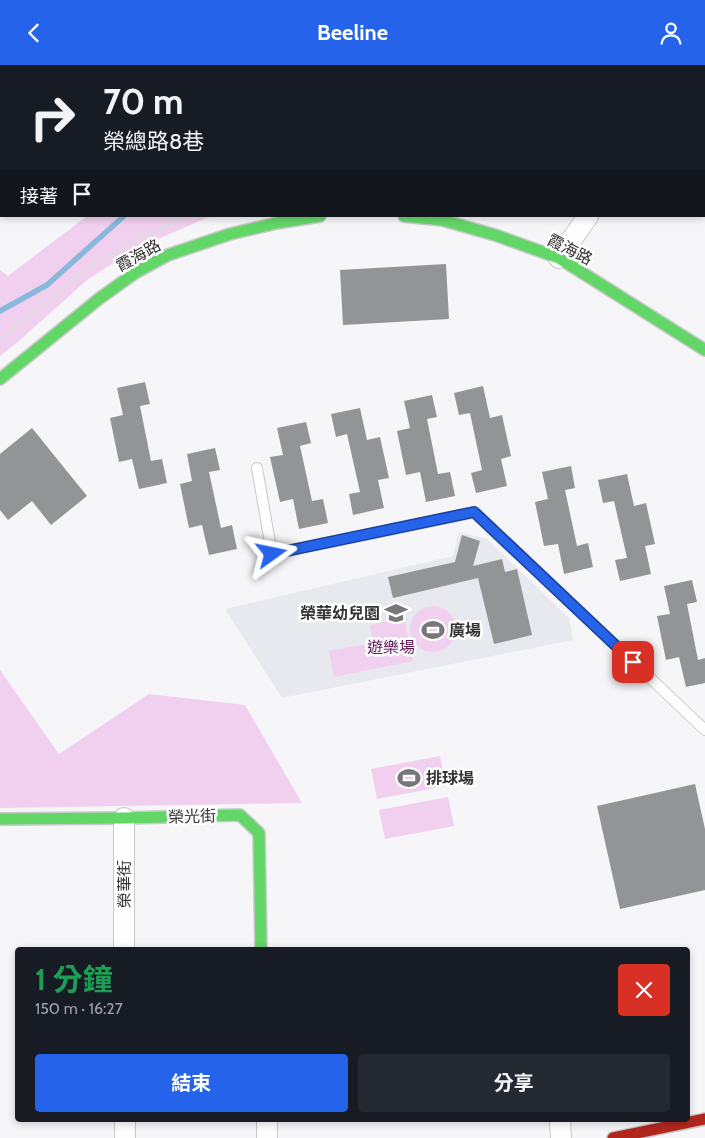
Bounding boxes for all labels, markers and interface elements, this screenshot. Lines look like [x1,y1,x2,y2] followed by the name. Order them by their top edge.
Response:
[20,19,48,47] icon: back
[317,19,388,46] text: Beeline
[657,19,685,47] icon: person
[103,80,184,123] text: 70 m
[20,85,85,150] icon: right
[103,128,204,155] text: 榮總路8巷
[68,180,96,208] icon: arrive
[20,185,58,208] text: 接著
[544,230,595,269] street label: 霞海路
[113,235,164,275] street label: 霞海路
[245,527,297,579] position arrow
[383,600,409,626] school or university icon: 榮華幼兒園
[300,604,380,623] place label: 榮華幼兒園
[420,617,446,643] sports icon: 廣場
[449,621,481,640] place label: 廣場
[367,638,415,657] park label: 遊樂場
[612,641,654,683] pin
[619,648,647,676] icon: arrive
[396,765,422,791] sports icon: 排球場
[426,769,474,788] place label: 排球場
[168,806,216,827] street label: 榮光街
[115,860,134,908] street label: 榮華街
[35,961,113,998] text: 1 分鐘
[618,964,670,1016] button: close
[35,999,123,1018] text: 150 m · 16:27
[35,1054,348,1112] button: 結束
[358,1054,670,1112] button: 分享

